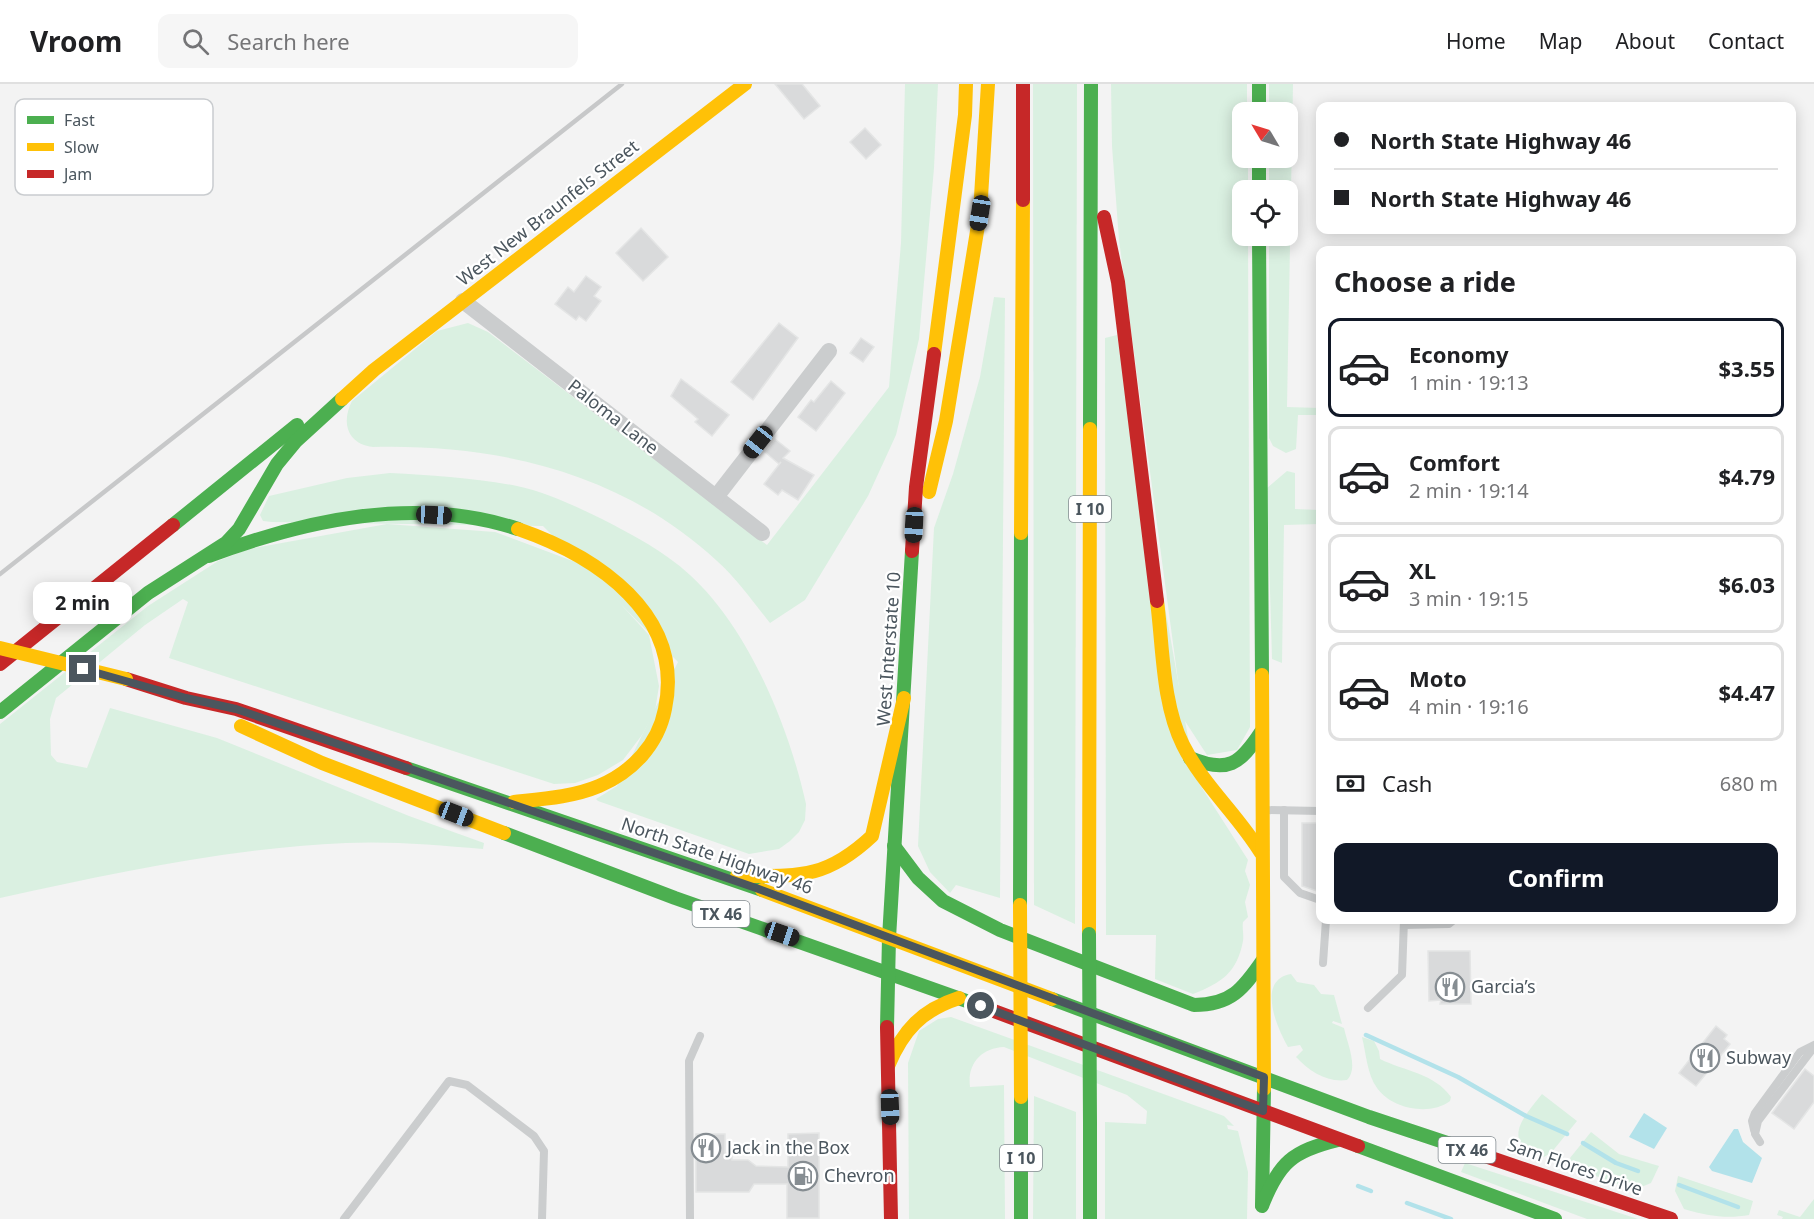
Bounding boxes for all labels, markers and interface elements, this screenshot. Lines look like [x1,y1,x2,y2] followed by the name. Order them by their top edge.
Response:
[158,14,578,68] search box
[30,22,122,60] text: Vroom
[179,25,212,58] icon: search
[227,26,350,56] text: Search here
[1446,27,1506,55] text: Home
[1539,27,1582,55] text: Map
[1615,27,1675,55] text: About
[1708,27,1784,55] text: Contact
[15,99,213,195] legend
[1232,102,1298,168] north arrow
[1232,102,1298,246] map controls
[64,109,95,131] text: Fast
[1370,125,1631,155] text: North State Highway 46
[452,133,644,291] street label: West New Braunfels Street
[64,136,99,158] text: Slow
[62,163,92,185] text: Jam
[1232,180,1298,246] button: locate
[1370,183,1631,213] text: North State Highway 46
[968,194,992,232] car
[1334,263,1516,300] text: Choose a ride
[1409,339,1508,369] text: Economy
[1337,341,1391,395] icon: car
[1718,353,1775,383] text: $3.55
[1409,369,1529,396] text: 1 min · 19:13
[563,373,664,459] street label: Paloma Lane
[740,422,776,462] car
[1409,447,1500,477] text: Comfort
[1337,449,1391,503] icon: car
[1718,461,1775,491] text: $4.79
[1409,477,1529,504] text: 2 min · 19:14
[1069,496,1111,522] road number: I 10
[416,505,452,525] car
[904,507,924,543] car
[1409,555,1436,585] text: XL
[1337,557,1391,611] icon: car
[1718,569,1775,599] text: $6.03
[871,571,905,727] street label: West Interstate 10
[34,582,132,624] callout: 2 min
[1409,585,1529,612] text: 3 min · 19:15
[55,589,110,616] text: 2 min
[69,655,96,682] route end
[1409,663,1467,693] text: Moto
[1337,665,1391,719] icon: car
[1718,677,1775,707] text: $4.47
[1409,693,1529,720] text: 4 min · 19:16
[1334,767,1367,800] icon: cash
[1382,768,1432,798] text: Cash
[1720,770,1778,797] text: 680 m
[436,799,476,829] car
[618,811,816,899] street label: North State Highway 46
[1334,843,1778,912] button: Confirm
[692,901,750,927] road number: TX 46
[762,920,802,948] car
[1434,971,1466,1003] restaurant icon: Garcia’s
[1471,974,1536,998] place label: Garcia’s
[967,992,994,1019] route start
[1689,1042,1721,1074] restaurant icon: Subway
[1726,1045,1792,1069] place label: Subway
[880,1089,900,1125] car
[690,1132,722,1164] restaurant icon: Jack in the Box
[1505,1132,1646,1200] street label: Sam Flores Drive
[725,1135,850,1159] place label: Jack in the Box
[1438,1137,1496,1163] road number: TX 46
[1000,1145,1042,1171] road number: I 10
[787,1160,819,1192] fuel station icon: Chevron
[824,1163,895,1187] place label: Chevron

